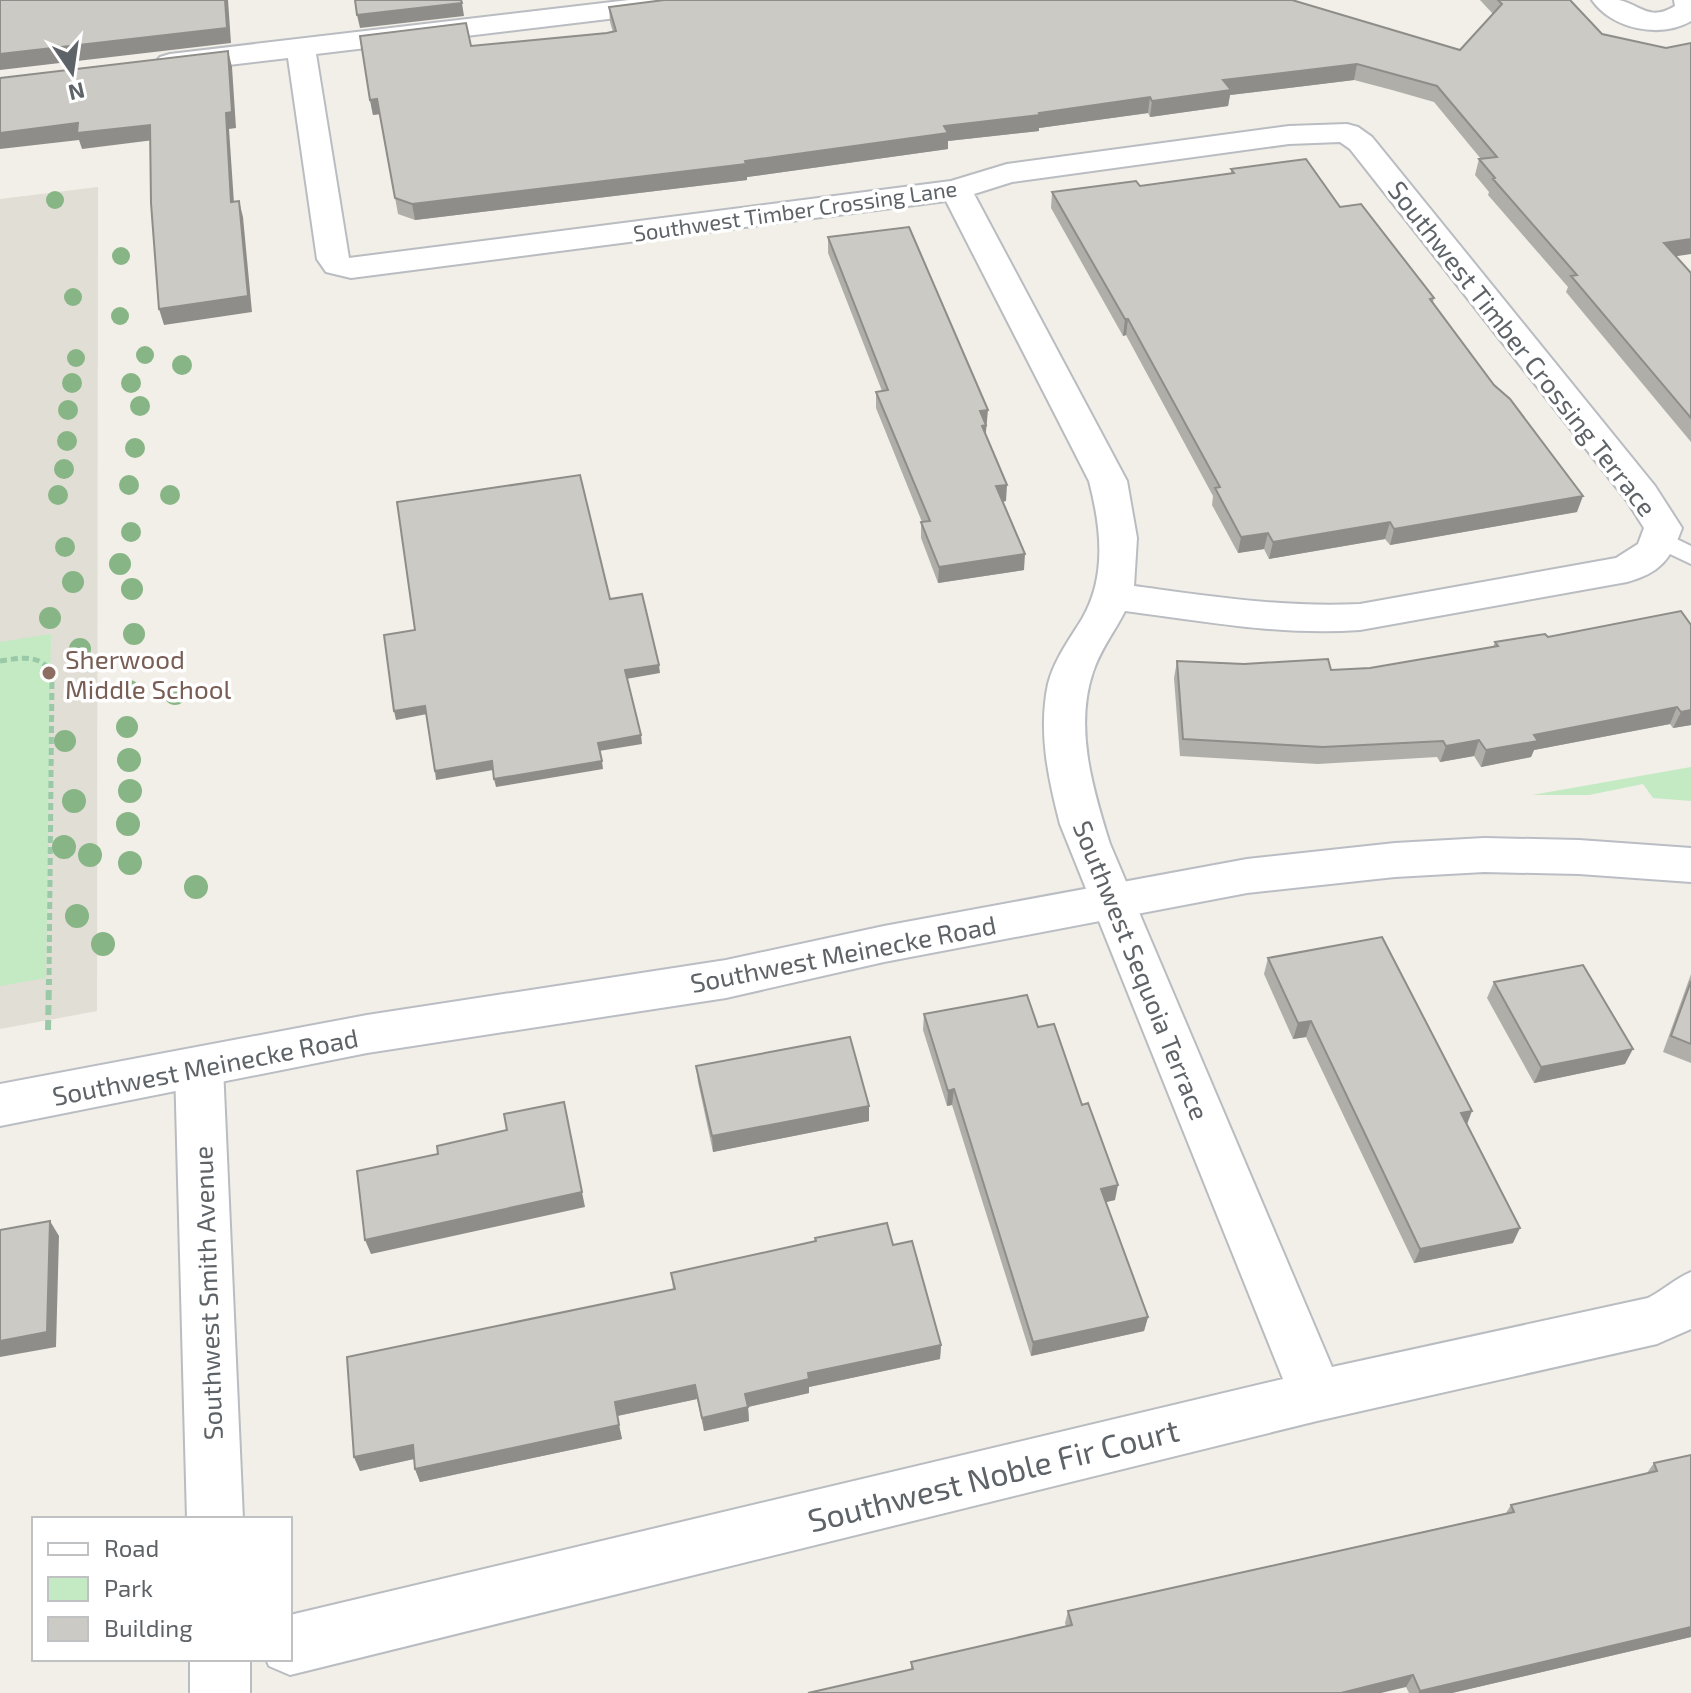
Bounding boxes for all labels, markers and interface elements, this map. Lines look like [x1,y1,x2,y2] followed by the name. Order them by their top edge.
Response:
[32,32,112,112] north arrow
[66,78,87,107] text: N
[631,174,959,246] street label: Southwest Timber Crossing Lane
[1383,174,1663,522] street label: Southwest Timber Crossing Terrace
[65,643,231,704] place label: Sherwood Middle School
[40,664,58,682] marker: Sherwood Middle School
[1068,816,1216,1124] street label: Southwest Sequoia Terrace
[687,908,999,998] street label: Southwest Meinecke Road
[49,1021,361,1111] street label: Southwest Meinecke Road
[186,1145,228,1441] street label: Southwest Smith Avenue
[803,1409,1183,1539] street label: Southwest Noble Fir Court
[32,1517,292,1661] legend
[104,1533,159,1562] text: Road
[104,1573,153,1602] text: Park
[104,1613,193,1642] text: Building

